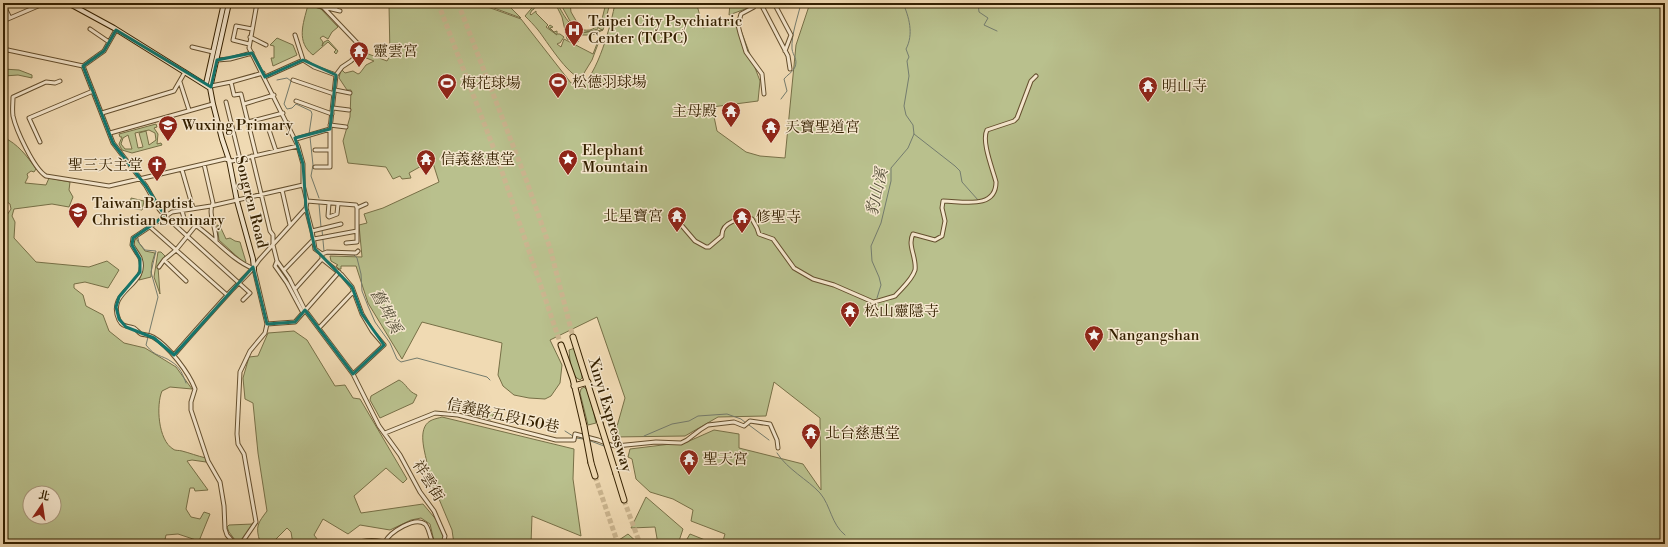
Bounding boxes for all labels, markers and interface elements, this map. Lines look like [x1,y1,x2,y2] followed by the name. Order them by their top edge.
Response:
[588,12,742,48] place label: Taipei City Psychiatric Center (TCPC)
[563,19,585,47] hospital icon: Taipei City Psychiatric Center (TCPC)
[348,40,370,68] temple icon: 靈雲宮
[373,42,418,61] place label: 靈雲宮
[547,71,569,99] sports icon: 松德羽球場
[436,72,458,100] sports icon: 梅花球場
[572,73,647,92] place label: 松德羽球場
[461,74,521,93] place label: 梅花球場
[1137,75,1159,103] temple icon: 明山寺
[1162,77,1207,96] place label: 明山寺
[720,100,742,128] temple icon: 主母殿
[672,102,717,121] place label: 主母殿
[157,114,179,142] school or university icon: Wuxing Primary
[181,116,294,135] place label: Wuxing Primary
[760,116,782,144] temple icon: 天寶聖道宮
[785,118,860,137] place label: 天寶聖道宮
[582,141,648,177] place label: Elephant Mountain
[415,148,437,176] temple icon: 信義慈惠堂
[557,148,579,176] place icon: Elephant Mountain
[440,150,515,169] place label: 信義慈惠堂
[146,154,168,182] church icon: 聖三天主堂
[230,154,272,251] street label: Songren Road
[68,156,143,175] place label: 聖三天主堂
[862,164,893,218] water label: 豹山溪
[92,194,225,230] place label: Taiwan Baptist Christian Seminary
[67,201,89,229] school or university icon: Taiwan Baptist Christian Seminary
[666,205,688,233] temple icon: 北星寶宮
[731,206,753,234] temple icon: 修聖寺
[603,207,663,226] place label: 北星寶宮
[756,208,801,227] place label: 修聖寺
[366,285,407,339] water label: 舊埤溪
[839,300,861,328] temple icon: 松山靈隱寺
[864,302,939,321] place label: 松山靈隱寺
[1083,324,1105,352] place icon: Nangangshan
[1108,326,1200,345] place label: Nangangshan
[583,355,637,475] street label: Xinyi Expressway
[445,395,561,437] street label: 信義路五段150巷
[800,422,822,450] temple icon: 北台慈惠堂
[825,424,900,443] place label: 北台慈惠堂
[678,448,700,476] temple icon: 聖天宮
[703,450,748,469] place label: 聖天宮
[408,457,448,505] street label: 祥雲街
[22,485,62,525] north arrow
[37,488,51,504] text: 北

